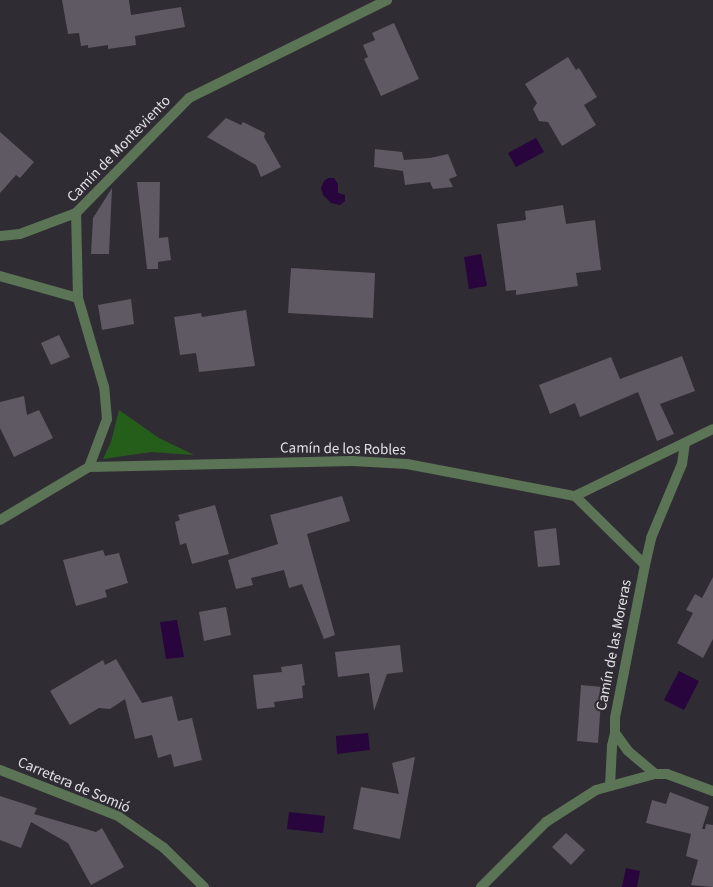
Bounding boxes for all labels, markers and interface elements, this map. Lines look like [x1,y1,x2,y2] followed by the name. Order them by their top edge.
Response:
[63,92,175,206] street label: Camín de Monteviento
[280,439,406,459] street label: Camín de los Robles
[592,578,636,712] street label: Camín de las Moreras
[15,753,133,817] street label: Carretera de Somió

